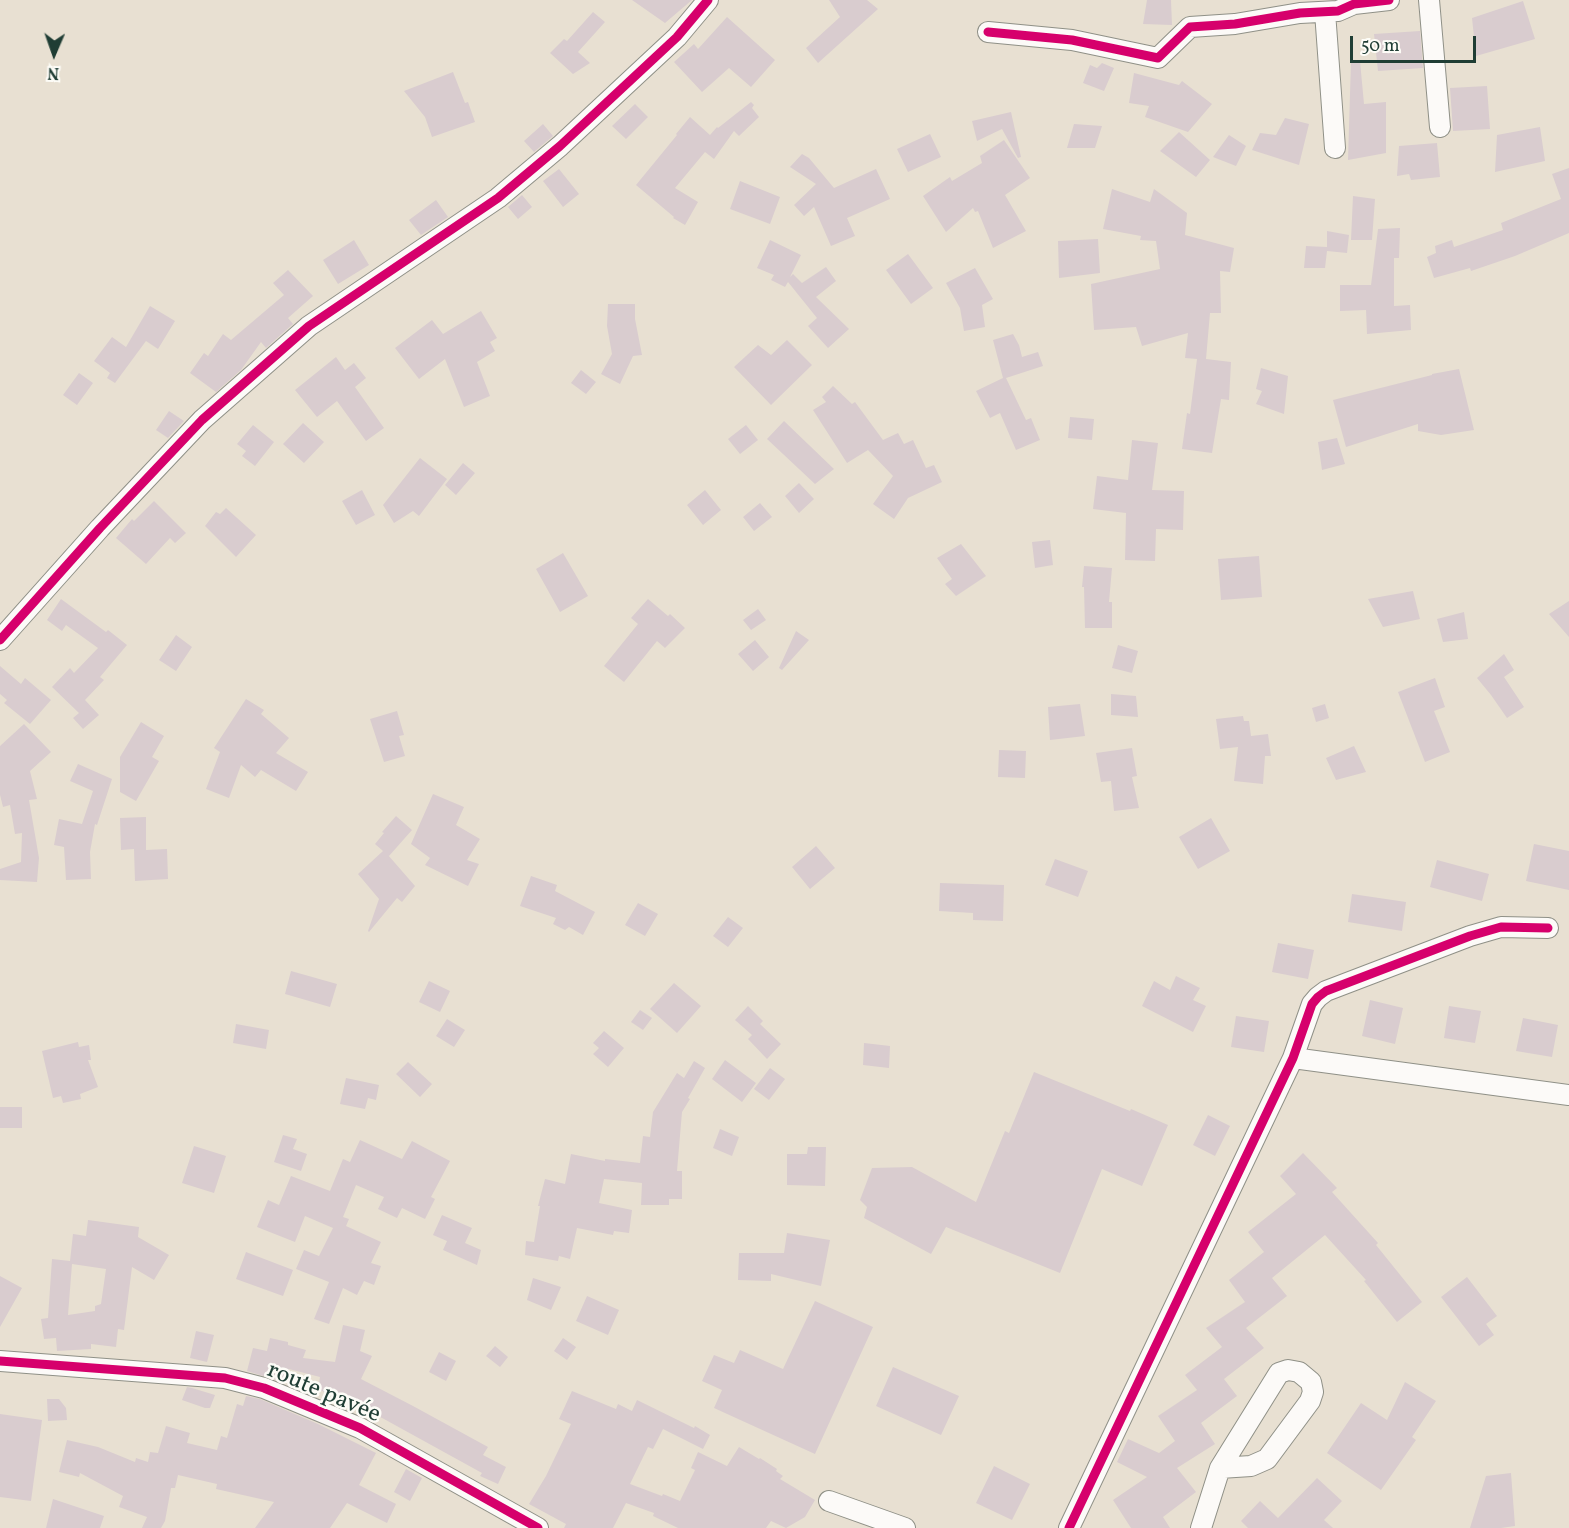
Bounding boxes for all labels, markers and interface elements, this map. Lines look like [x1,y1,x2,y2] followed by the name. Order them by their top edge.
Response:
[24,24,84,84] north arrow
[1353,24,1479,62] scale bar
[1361,34,1400,59] text: 50 m
[47,61,60,83] text: N
[262,1357,384,1431] street label: route pavée

